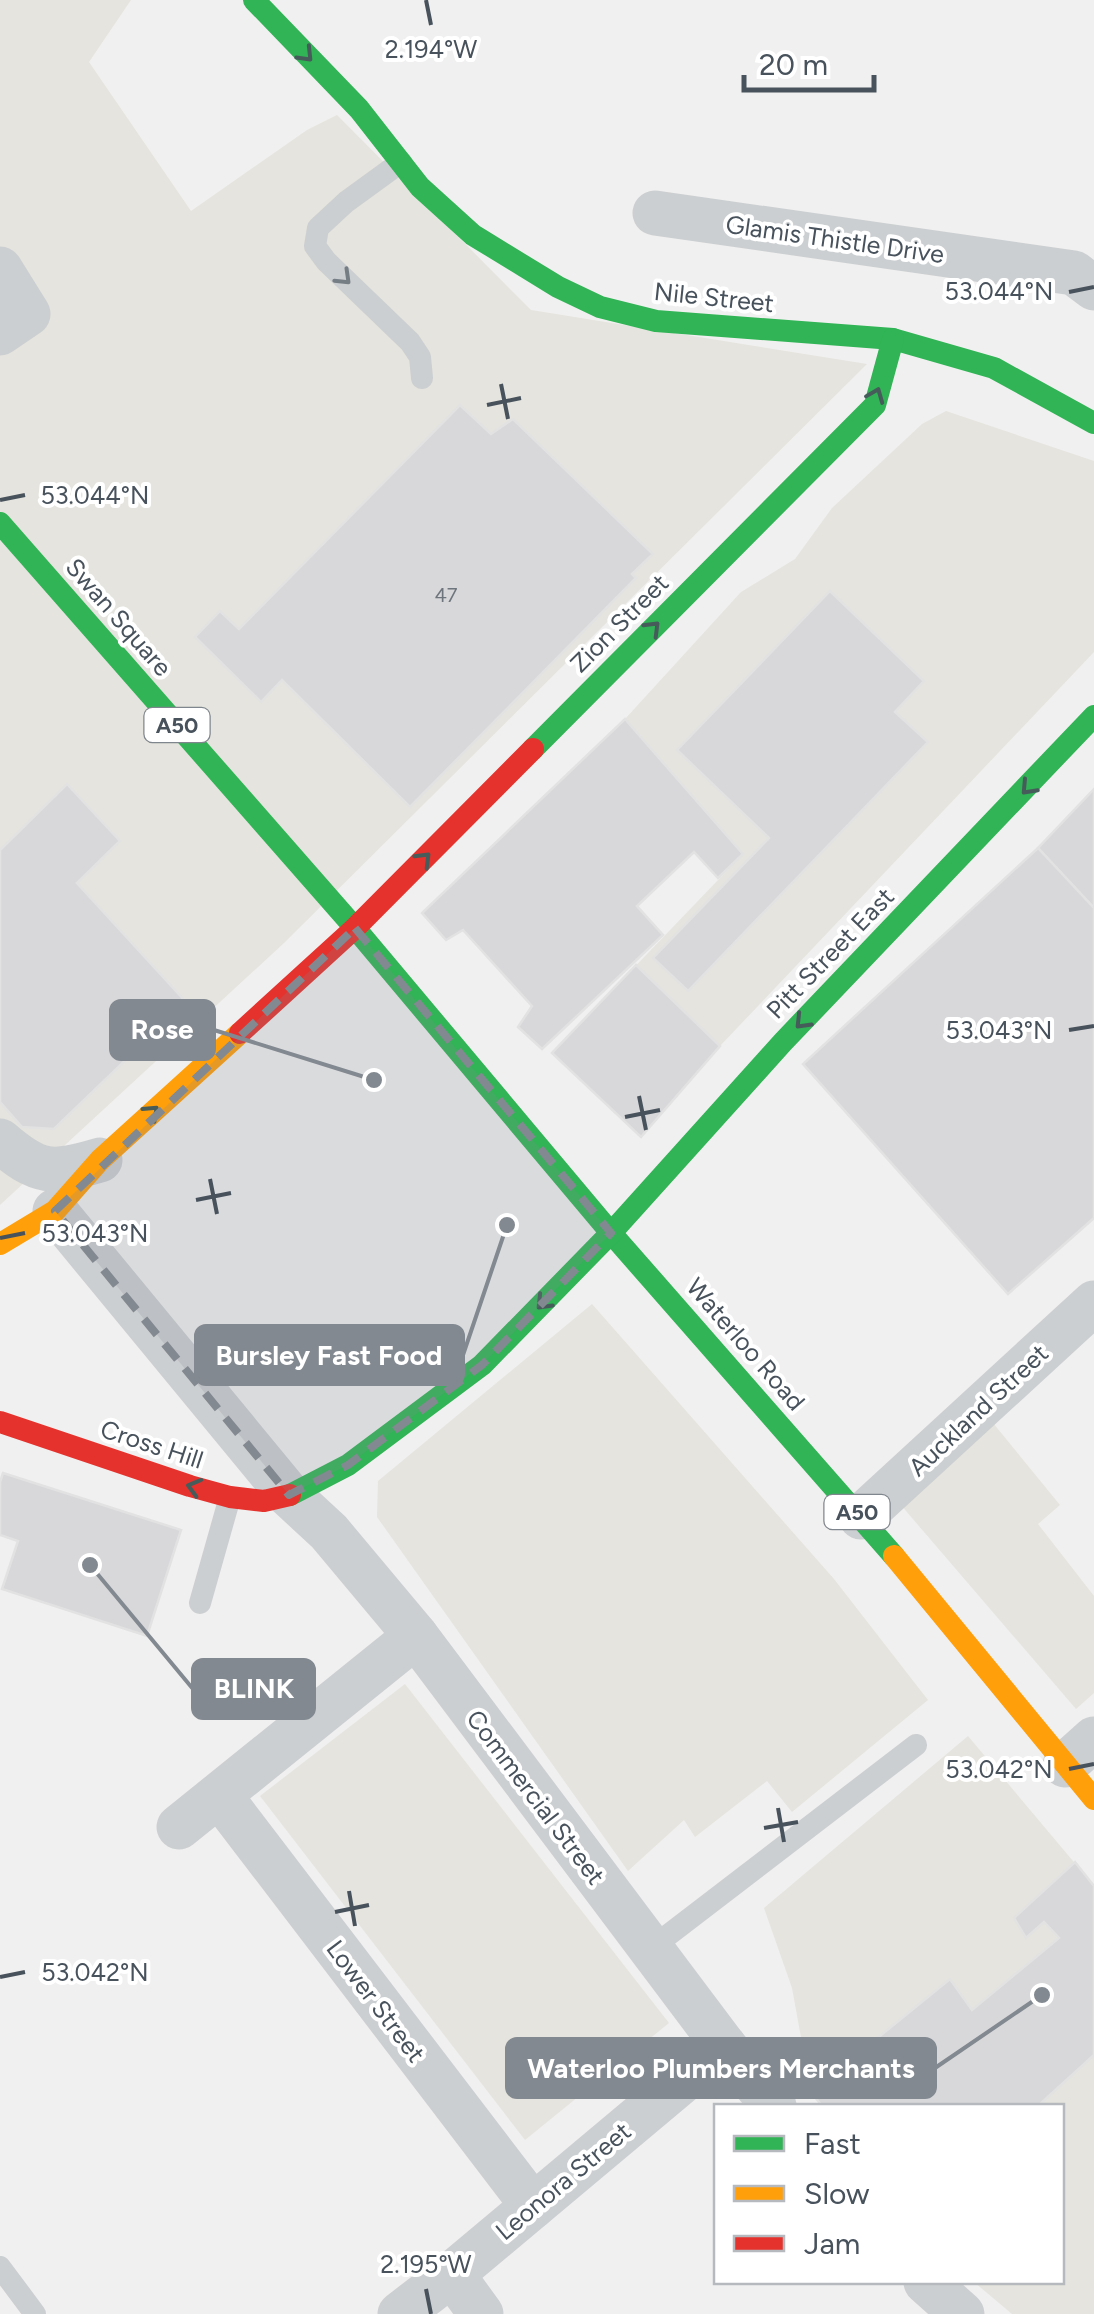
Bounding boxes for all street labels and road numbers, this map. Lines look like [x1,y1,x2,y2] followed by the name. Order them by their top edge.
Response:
[724,209,946,269] street label: Glamis Thistle Drive
[653,276,775,318] street label: Nile Street
[60,552,178,682] street label: Swan Square
[564,568,674,678] street label: Zion Street
[144,708,210,742] road number: A50
[760,881,900,1025] street label: Pitt Street East
[680,1272,812,1416] street label: Waterloo Road
[902,1338,1054,1482] street label: Auckland Street
[97,1413,207,1475] street label: Cross Hill
[824,1495,890,1529] road number: A50
[461,1704,611,1890] street label: Commercial Street
[320,1934,432,2068] street label: Lower Street
[489,2116,637,2246] street label: Leonora Street

